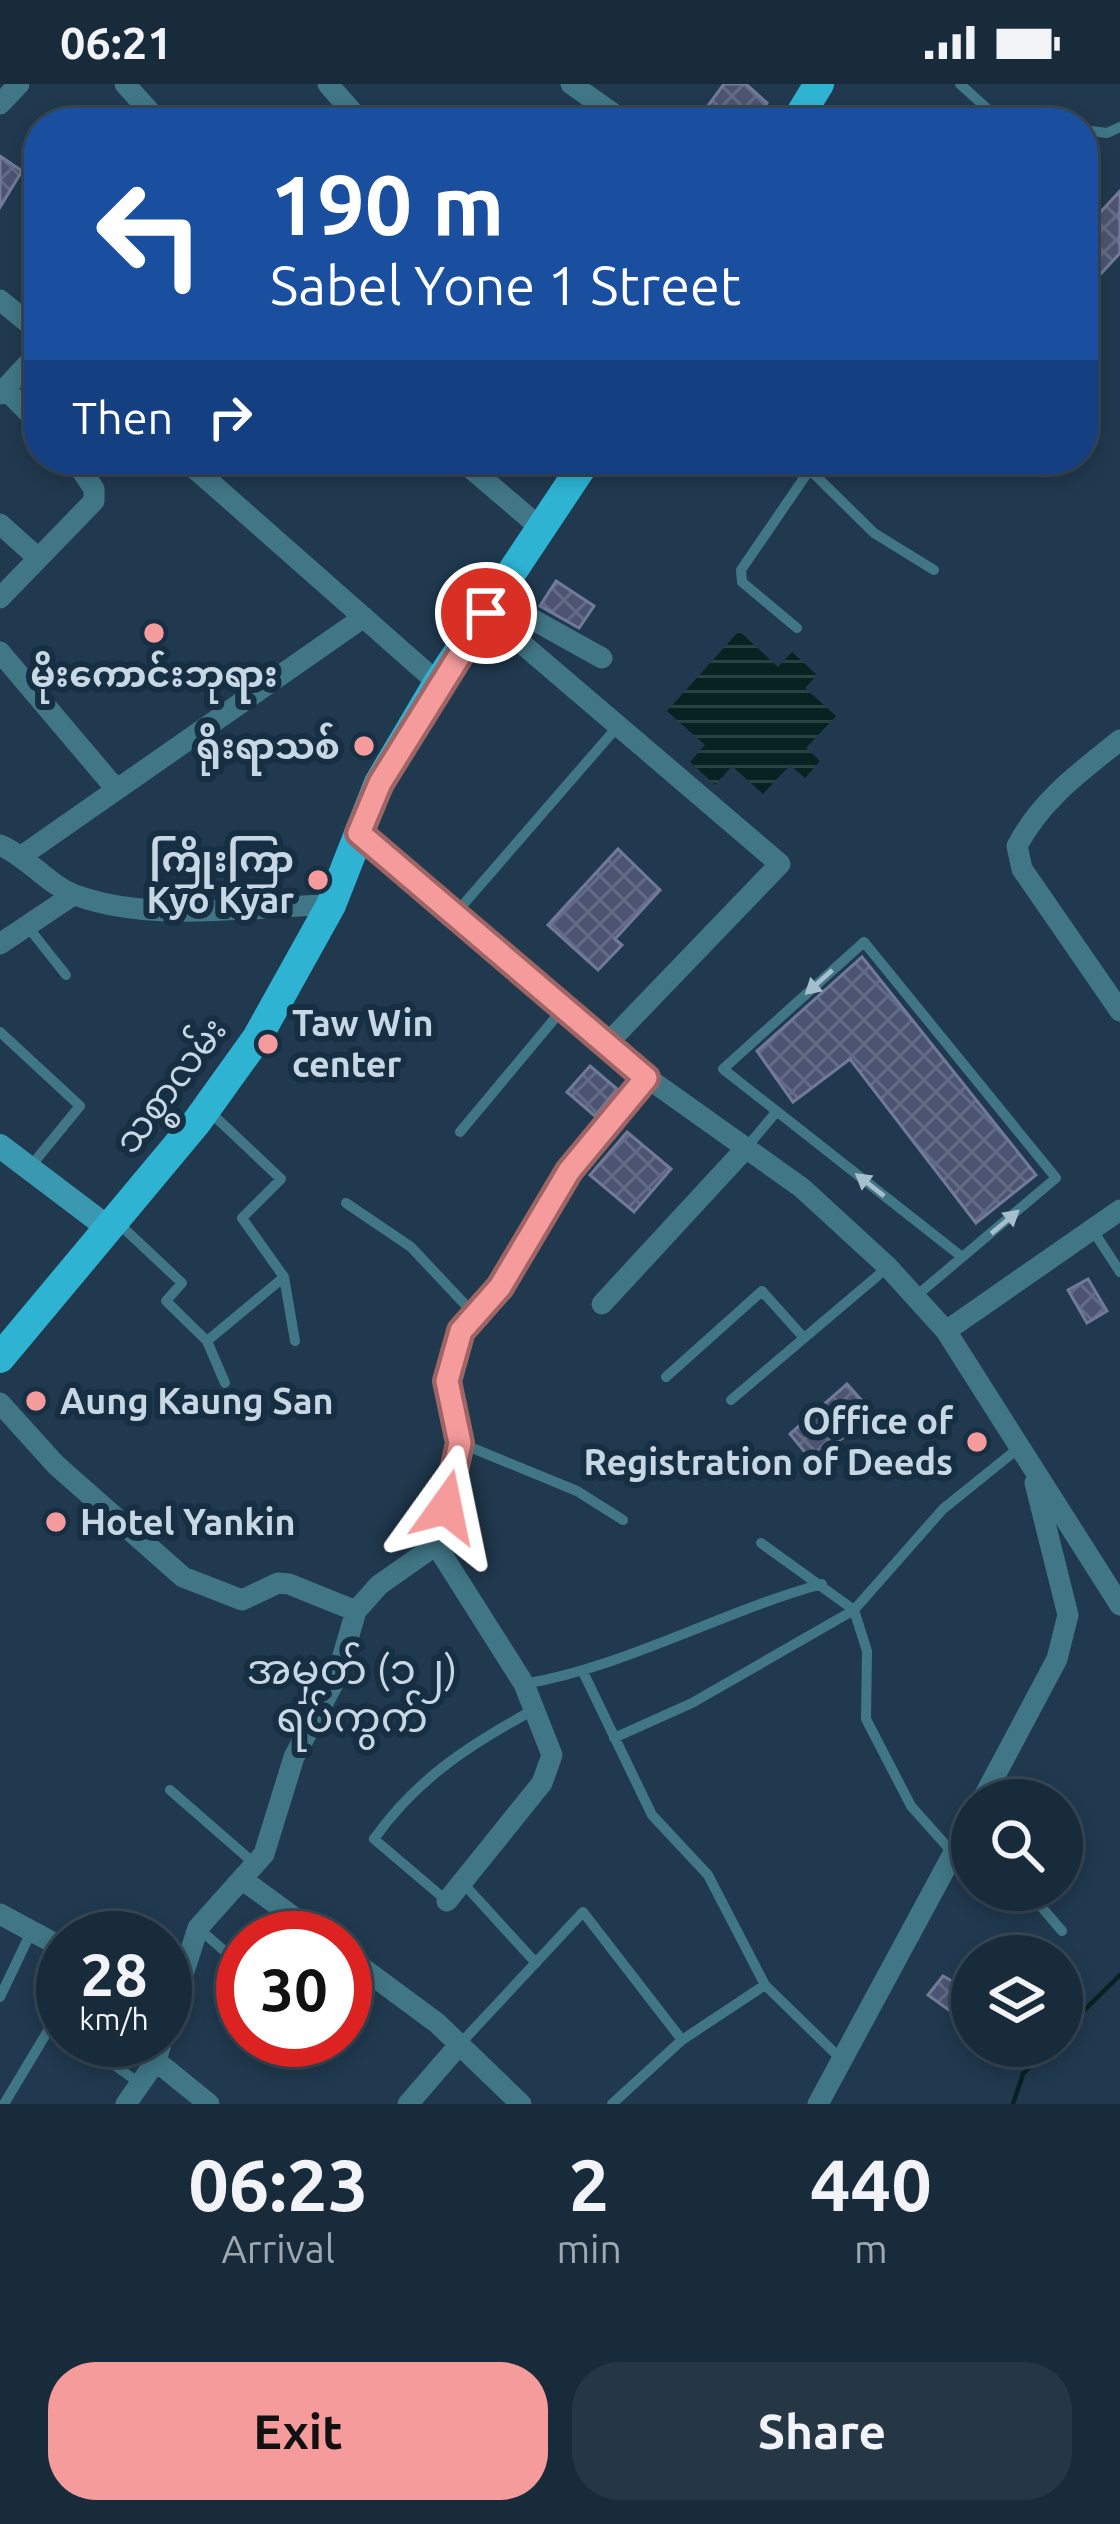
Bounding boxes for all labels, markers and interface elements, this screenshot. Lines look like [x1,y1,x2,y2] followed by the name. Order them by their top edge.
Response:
[60,17,173,68] text: 06:21
[72,156,228,312] icon: left
[270,157,504,251] text: 190 m
[270,255,741,315] text: Sabel Yone 1 Street
[197,384,263,450] icon: right
[72,392,173,443] text: Then
[435,562,537,664] pin
[453,580,519,646] icon: arrive
[141,620,167,646] marker: မိုးကောင်းဘုရား
[30,650,278,704] place label: မိုးကောင်းဘုရား
[196,722,340,776] place label: ရိုးရာသစ်
[351,733,377,759] marker: ရိုးရာသစ်
[147,836,294,920] place label: ကြိုးကြာ Kyo Kyar
[305,867,331,893] marker: ကြိုးကြာ Kyo Kyar
[805,968,834,995] one-way arrow
[292,1002,434,1084] place label: Taw Win center
[103,1007,242,1167] street label: သစ္စာလမ်း
[255,1031,281,1057] marker: Taw Win center
[855,1173,886,1198] one-way arrow
[990,1209,1020,1235] one-way arrow
[60,1380,334,1421] place label: Aung Kaung San
[23,1388,49,1414] marker: Aung Kaung San
[583,1400,954,1482] place label: Office of Registration of Deeds
[964,1429,990,1455] marker: Office of Registration of Deeds
[383,1444,509,1570] position arrow
[80,1501,296,1542] place label: Hotel Yankin
[43,1509,69,1535] marker: Hotel Yankin
[246,1642,458,1752] district label: အမှတ် (၁၂) ရပ်ကွက်
[951,1779,1083,2067] map controls
[951,1779,1083,1911] button: search
[216,1911,372,2067] speed limit sign: 30
[951,1935,1083,2067] button: layers
[80,1940,148,2007] text: 28
[79,2002,149,2036] text: km/h
[188,2144,368,2225] text: 06:23
[569,2144,609,2225] text: 2
[810,2144,932,2225] text: 440
[221,2227,335,2270] text: Arrival
[556,2227,622,2270] text: min
[854,2227,888,2270] text: m
[48,2362,548,2500] button: Exit
[572,2362,1072,2500] button: Share

